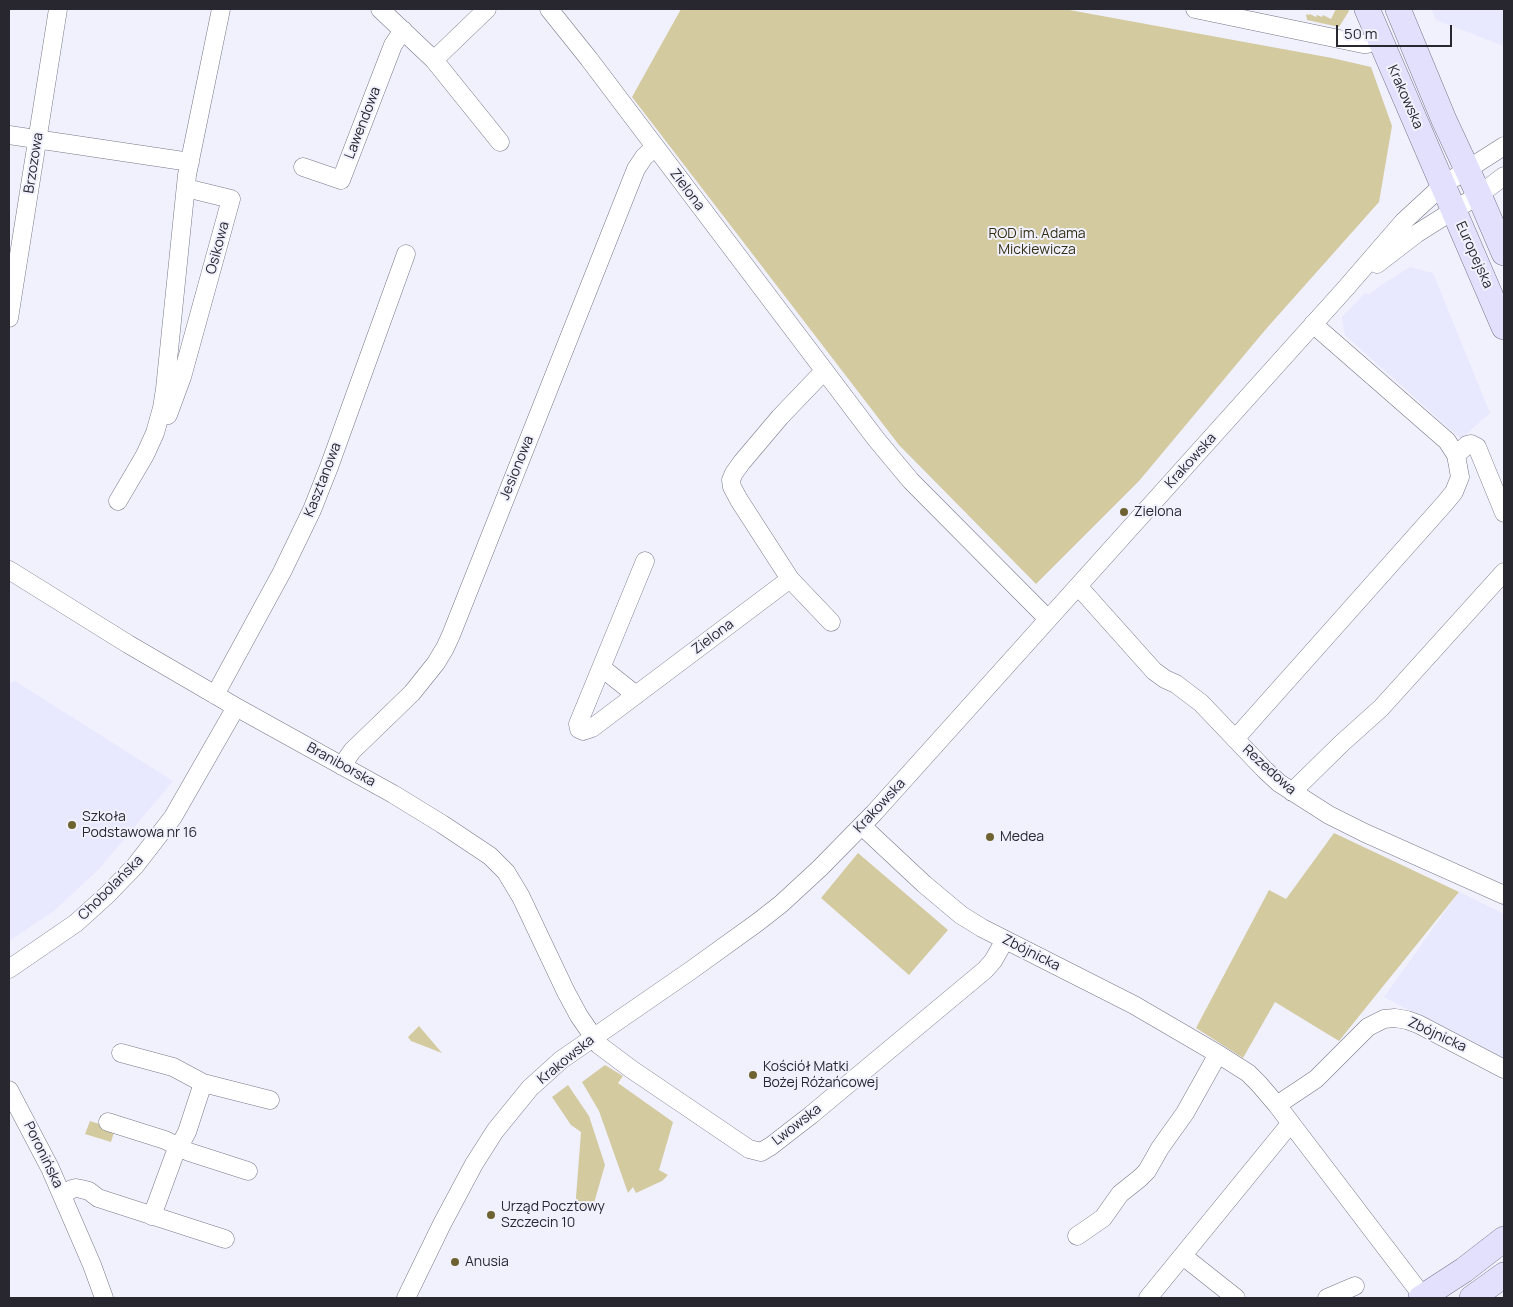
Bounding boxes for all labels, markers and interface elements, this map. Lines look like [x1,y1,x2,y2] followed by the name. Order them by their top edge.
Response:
[1338,15,1454,47] scale bar
[1344,23,1378,44] text: 50 m
[1383,62,1427,132] street label: Krakowska
[342,85,384,161] street label: Lawendowa
[21,131,47,195] street label: Brzozowa
[666,166,708,214] street label: Zielona
[1452,219,1496,291] street label: Europejska
[203,220,233,276] street label: Osikowa
[988,226,1086,258] park label: ROD im. Adama Mickiewicza
[1162,430,1220,492] street label: Krakowska
[496,433,538,503] street label: Jesionowa
[301,440,345,520] street label: Kasztanowa
[1134,504,1182,520] place label: Zielona
[1118,506,1130,518] marker: Zielona
[689,616,737,658] street label: Zielona
[304,739,378,791] street label: Braniborska
[1239,742,1299,798] street label: Rezedowa
[851,775,909,837] street label: Krakowska
[82,809,197,842] place label: Szkoła Podstawowa nr 16
[66,819,78,831] marker: Szkoła Podstawowa nr 16
[1000,829,1044,845] place label: Medea
[984,831,996,843] marker: Medea
[75,852,147,924] street label: Chobolańska
[999,931,1063,975] street label: Zbójnicka
[1405,1014,1469,1056] street label: Zbójnicka
[534,1032,598,1088] street label: Krakowska
[763,1059,879,1092] place label: Kościół Matki Bożej Różańcowej
[747,1069,759,1081] marker: Kościół Matki Bożej Różańcowej
[769,1101,825,1149] street label: Lwowska
[20,1119,66,1191] street label: Poronińska
[501,1199,605,1232] place label: Urząd Pocztowy Szczecin 10
[485,1209,497,1221] marker: Urząd Pocztowy Szczecin 10
[465,1254,509,1270] place label: Anusia
[449,1256,461,1268] marker: Anusia

